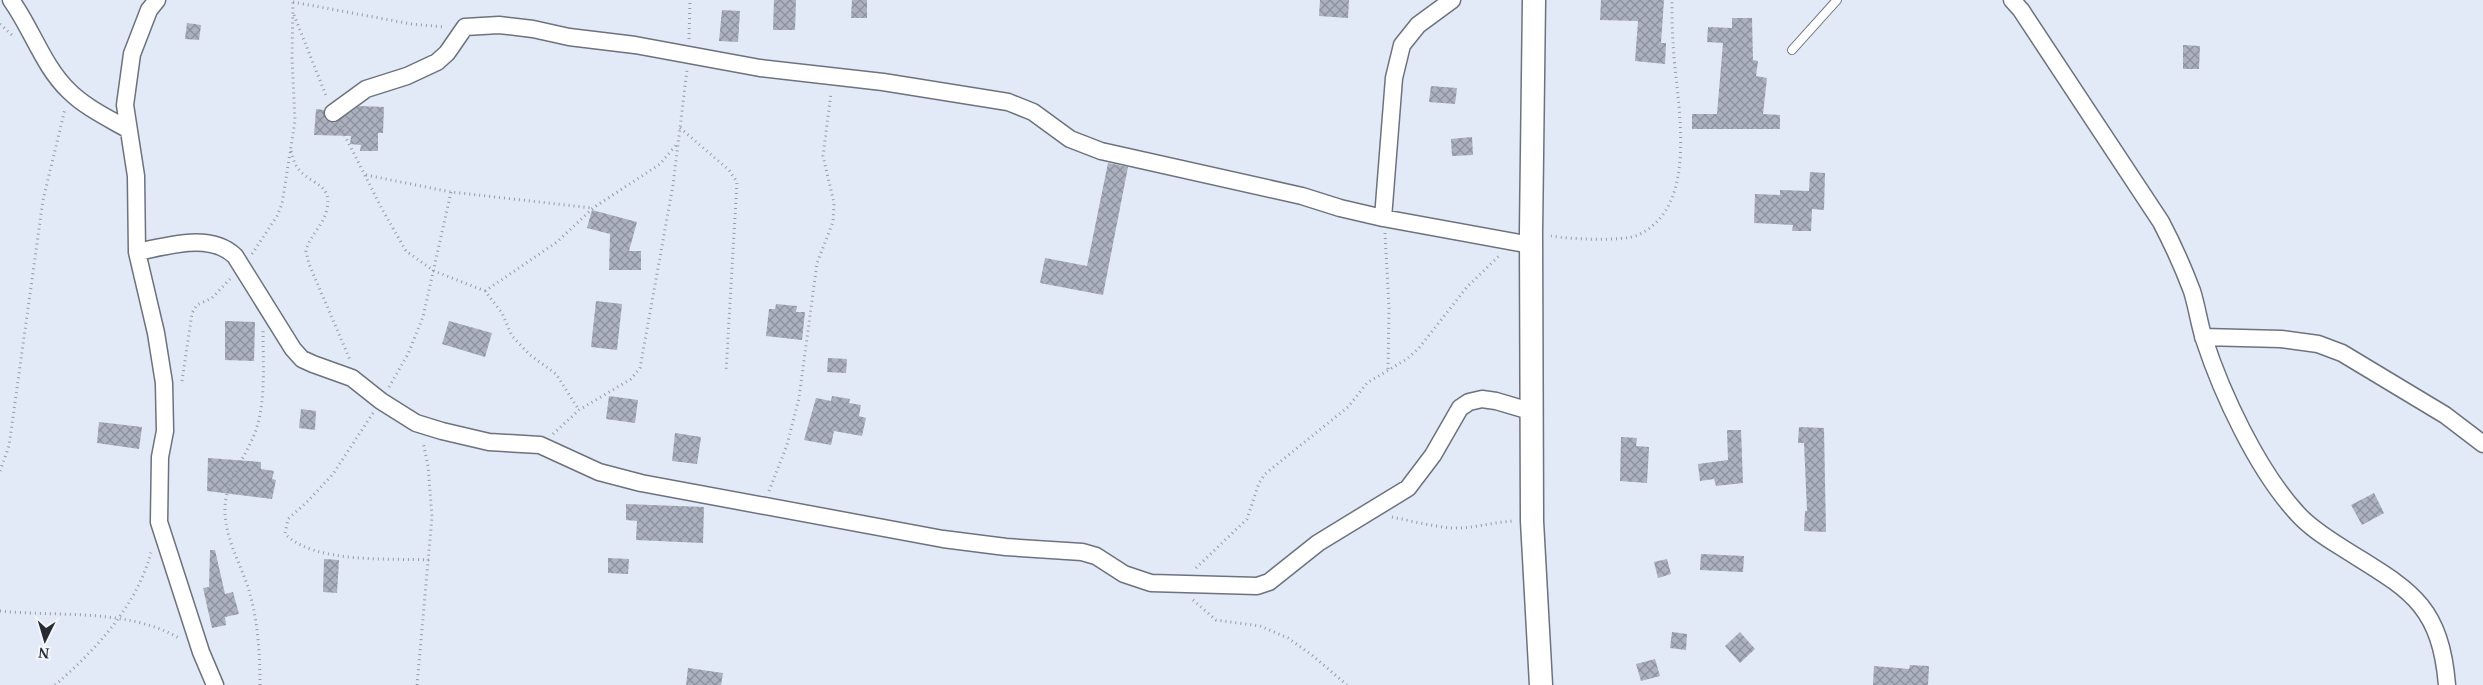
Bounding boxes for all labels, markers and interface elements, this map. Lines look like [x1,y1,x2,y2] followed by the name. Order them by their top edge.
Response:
[20,615,70,665] north arrow
[37,644,50,663] text: N

